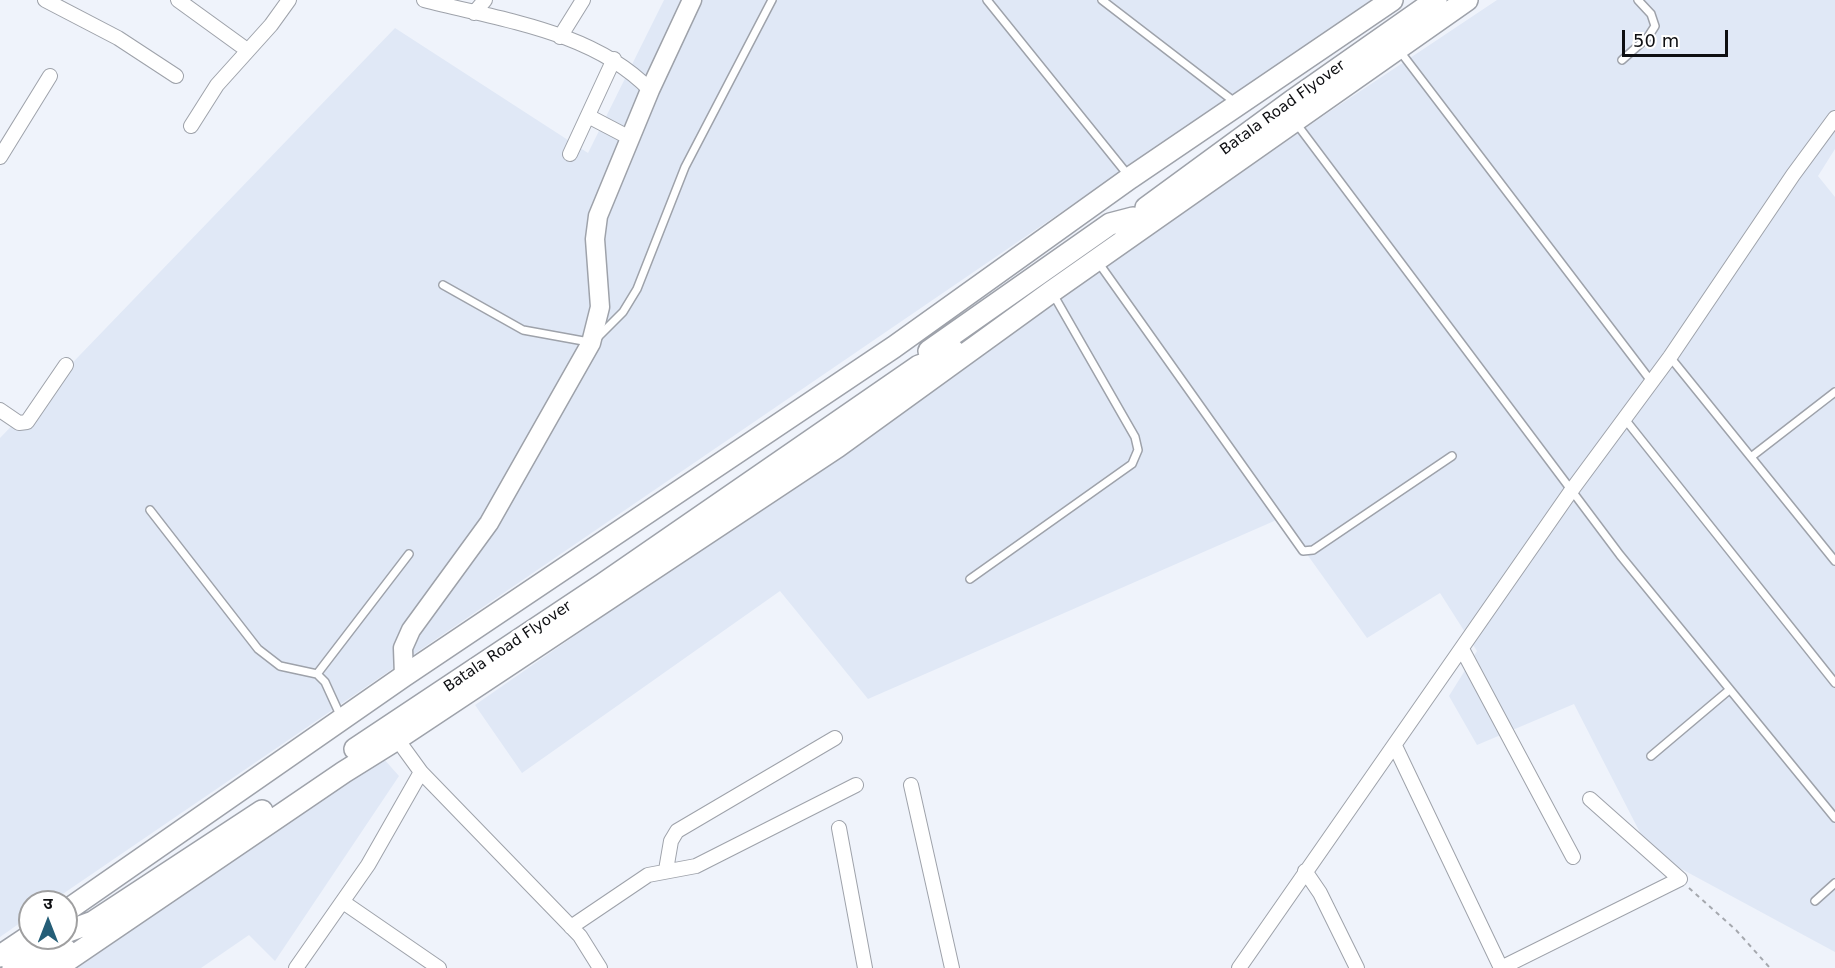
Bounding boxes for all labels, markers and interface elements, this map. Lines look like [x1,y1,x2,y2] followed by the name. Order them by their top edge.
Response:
[1625,18,1732,56] scale bar
[1633,30,1679,51] text: 50 m
[1217,57,1349,159] street label: Batala Road Flyover
[441,598,575,696] street label: Batala Road Flyover
[18,890,78,950] north arrow
[43,894,53,913] text: उ

